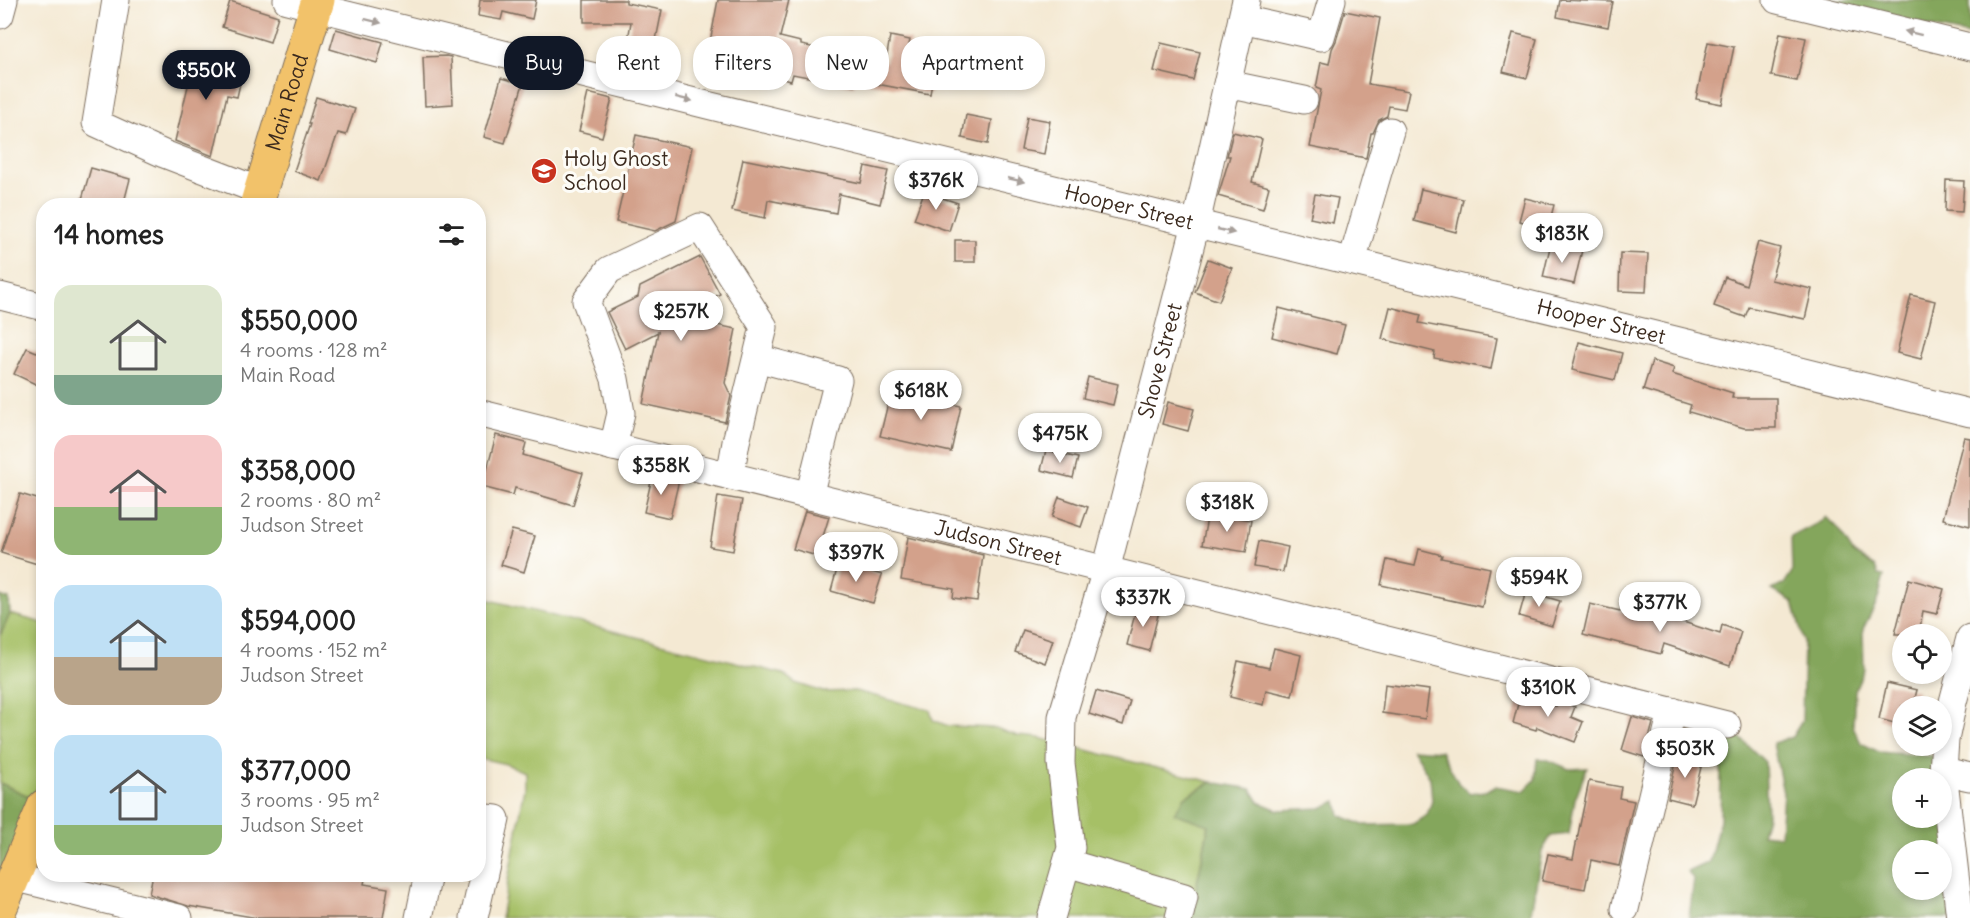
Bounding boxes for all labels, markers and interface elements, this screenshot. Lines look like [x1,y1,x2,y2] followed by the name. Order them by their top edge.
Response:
[364,16,382,26] one-way arrow
[1904,28,1922,38] one-way arrow
[504,36,584,90] chip: Buy
[596,36,681,90] chip: Rent
[693,36,793,90] chip: Filters
[805,36,889,90] chip: New
[901,36,1045,90] chip: Apartment
[164,50,248,101] pin: $550K
[259,51,314,154] street label: Main Road
[176,57,236,82] text: $550K
[675,94,693,104] one-way arrow
[564,145,668,196] place label: Holy Ghost School
[529,156,559,186] school or university icon: Holy Ghost School
[894,160,978,211] pin: $376K
[908,167,964,192] text: $376K
[1007,175,1026,185] one-way arrow
[1062,178,1196,235] street label: Hooper Street
[1520,213,1604,264] pin: $183K
[54,218,164,251] text: 14 homes
[435,218,468,251] icon: filters
[1535,220,1589,245] text: $183K
[1217,226,1236,236] one-way arrow
[639,291,723,342] pin: $257K
[1534,293,1668,350] street label: Hooper Street
[653,298,709,323] text: $257K
[1132,300,1188,421] street label: Shove Street
[240,304,358,337] text: $550,000
[102,309,174,381] icon: home
[240,337,388,362] text: 4 rooms · 128 m²
[240,362,335,387] text: Main Road
[879,370,963,421] pin: $618K
[894,377,948,402] text: $618K
[1018,413,1102,464] pin: $475K
[1032,420,1088,445] text: $475K
[619,445,703,496] pin: $358K
[632,452,690,477] text: $358K
[240,454,356,487] text: $358,000
[102,459,174,531] icon: home
[1185,482,1269,533] pin: $318K
[240,487,381,512] text: 2 rooms · 80 m²
[1200,489,1254,514] text: $318K
[240,512,364,537] text: Judson Street
[932,514,1064,571] street label: Judson Street
[814,532,898,583] pin: $397K
[828,539,884,564] text: $397K
[1497,557,1581,608] pin: $594K
[1510,564,1568,589] text: $594K
[1101,577,1185,628] pin: $337K
[1618,582,1702,633] pin: $377K
[1115,584,1171,609] text: $337K
[1633,589,1687,614] text: $377K
[240,604,356,637] text: $594,000
[102,609,174,681] icon: home
[1892,624,1952,900] map controls
[1892,624,1952,684] button: locate
[240,637,388,662] text: 4 rooms · 152 m²
[240,662,364,687] text: Judson Street
[1506,667,1590,718] pin: $310K
[1520,674,1576,699] text: $310K
[1892,696,1952,756] button: layers
[1643,728,1727,779] pin: $503K
[1655,735,1715,760] text: $503K
[240,754,351,787] text: $377,000
[102,759,174,831] icon: home
[1892,768,1952,828] button: +
[240,787,380,812] text: 3 rooms · 95 m²
[240,812,364,837] text: Judson Street
[1892,840,1952,900] button: −

